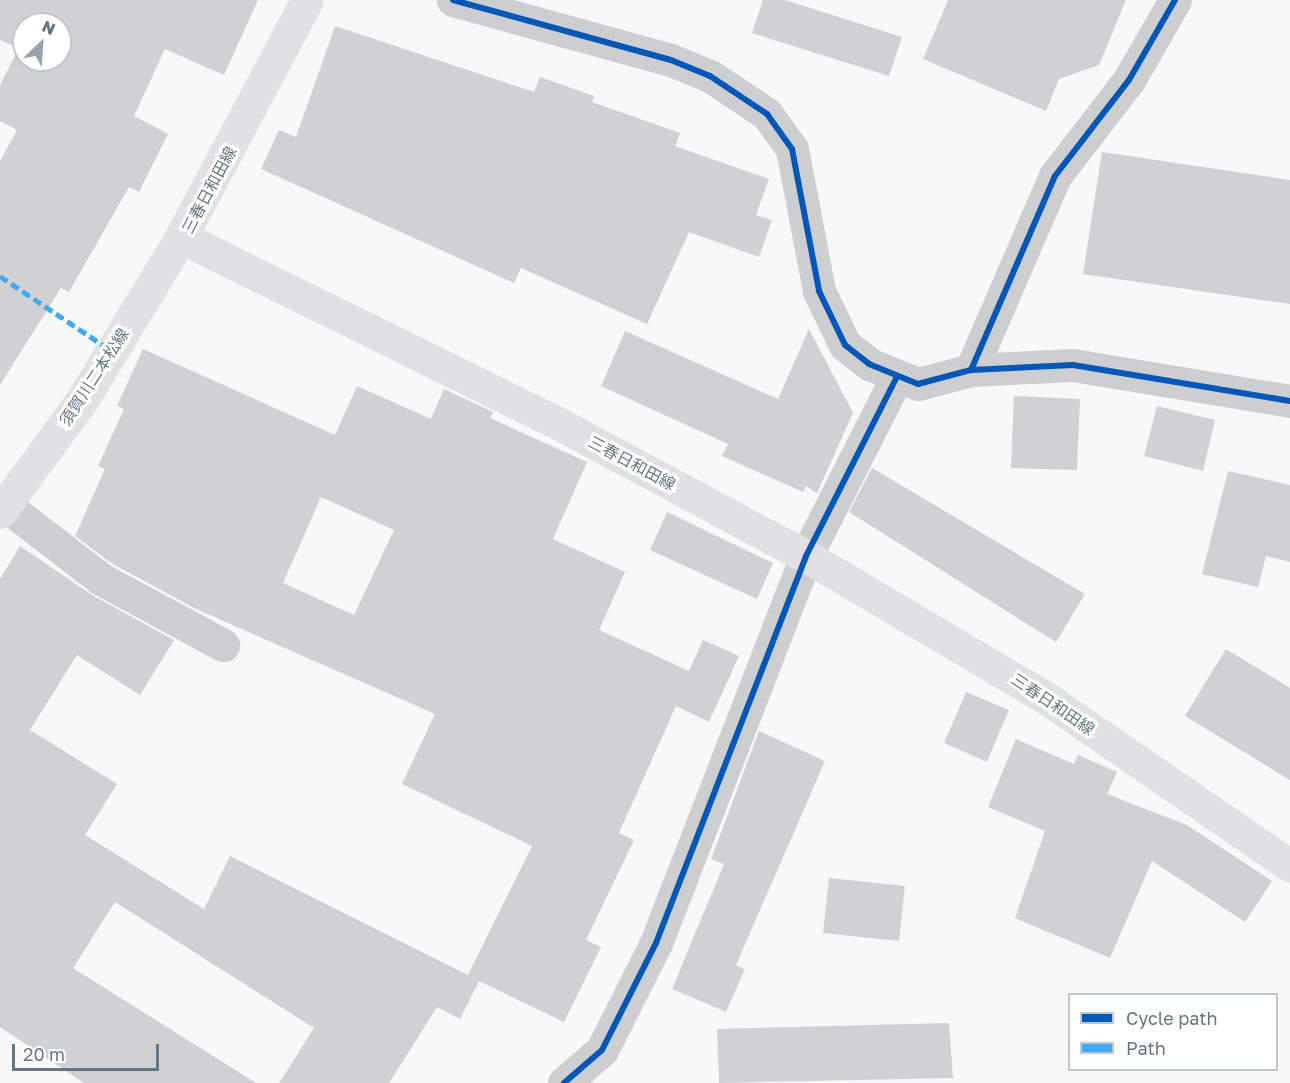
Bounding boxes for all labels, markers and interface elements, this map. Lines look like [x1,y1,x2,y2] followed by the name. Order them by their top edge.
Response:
[12,12,72,72] north arrow
[39,16,58,39] text: N
[178,143,240,237] street label: 三春日和田線
[55,325,133,429] street label: 須賀川二本松線
[585,432,679,494] street label: 三春日和田線
[1008,669,1098,739] street label: 三春日和田線
[1068,993,1278,1071] legend
[1126,1007,1218,1029] text: Cycle path
[15,1032,162,1070] scale bar
[1126,1037,1166,1059] text: Path
[23,1043,65,1065] text: 20 m

